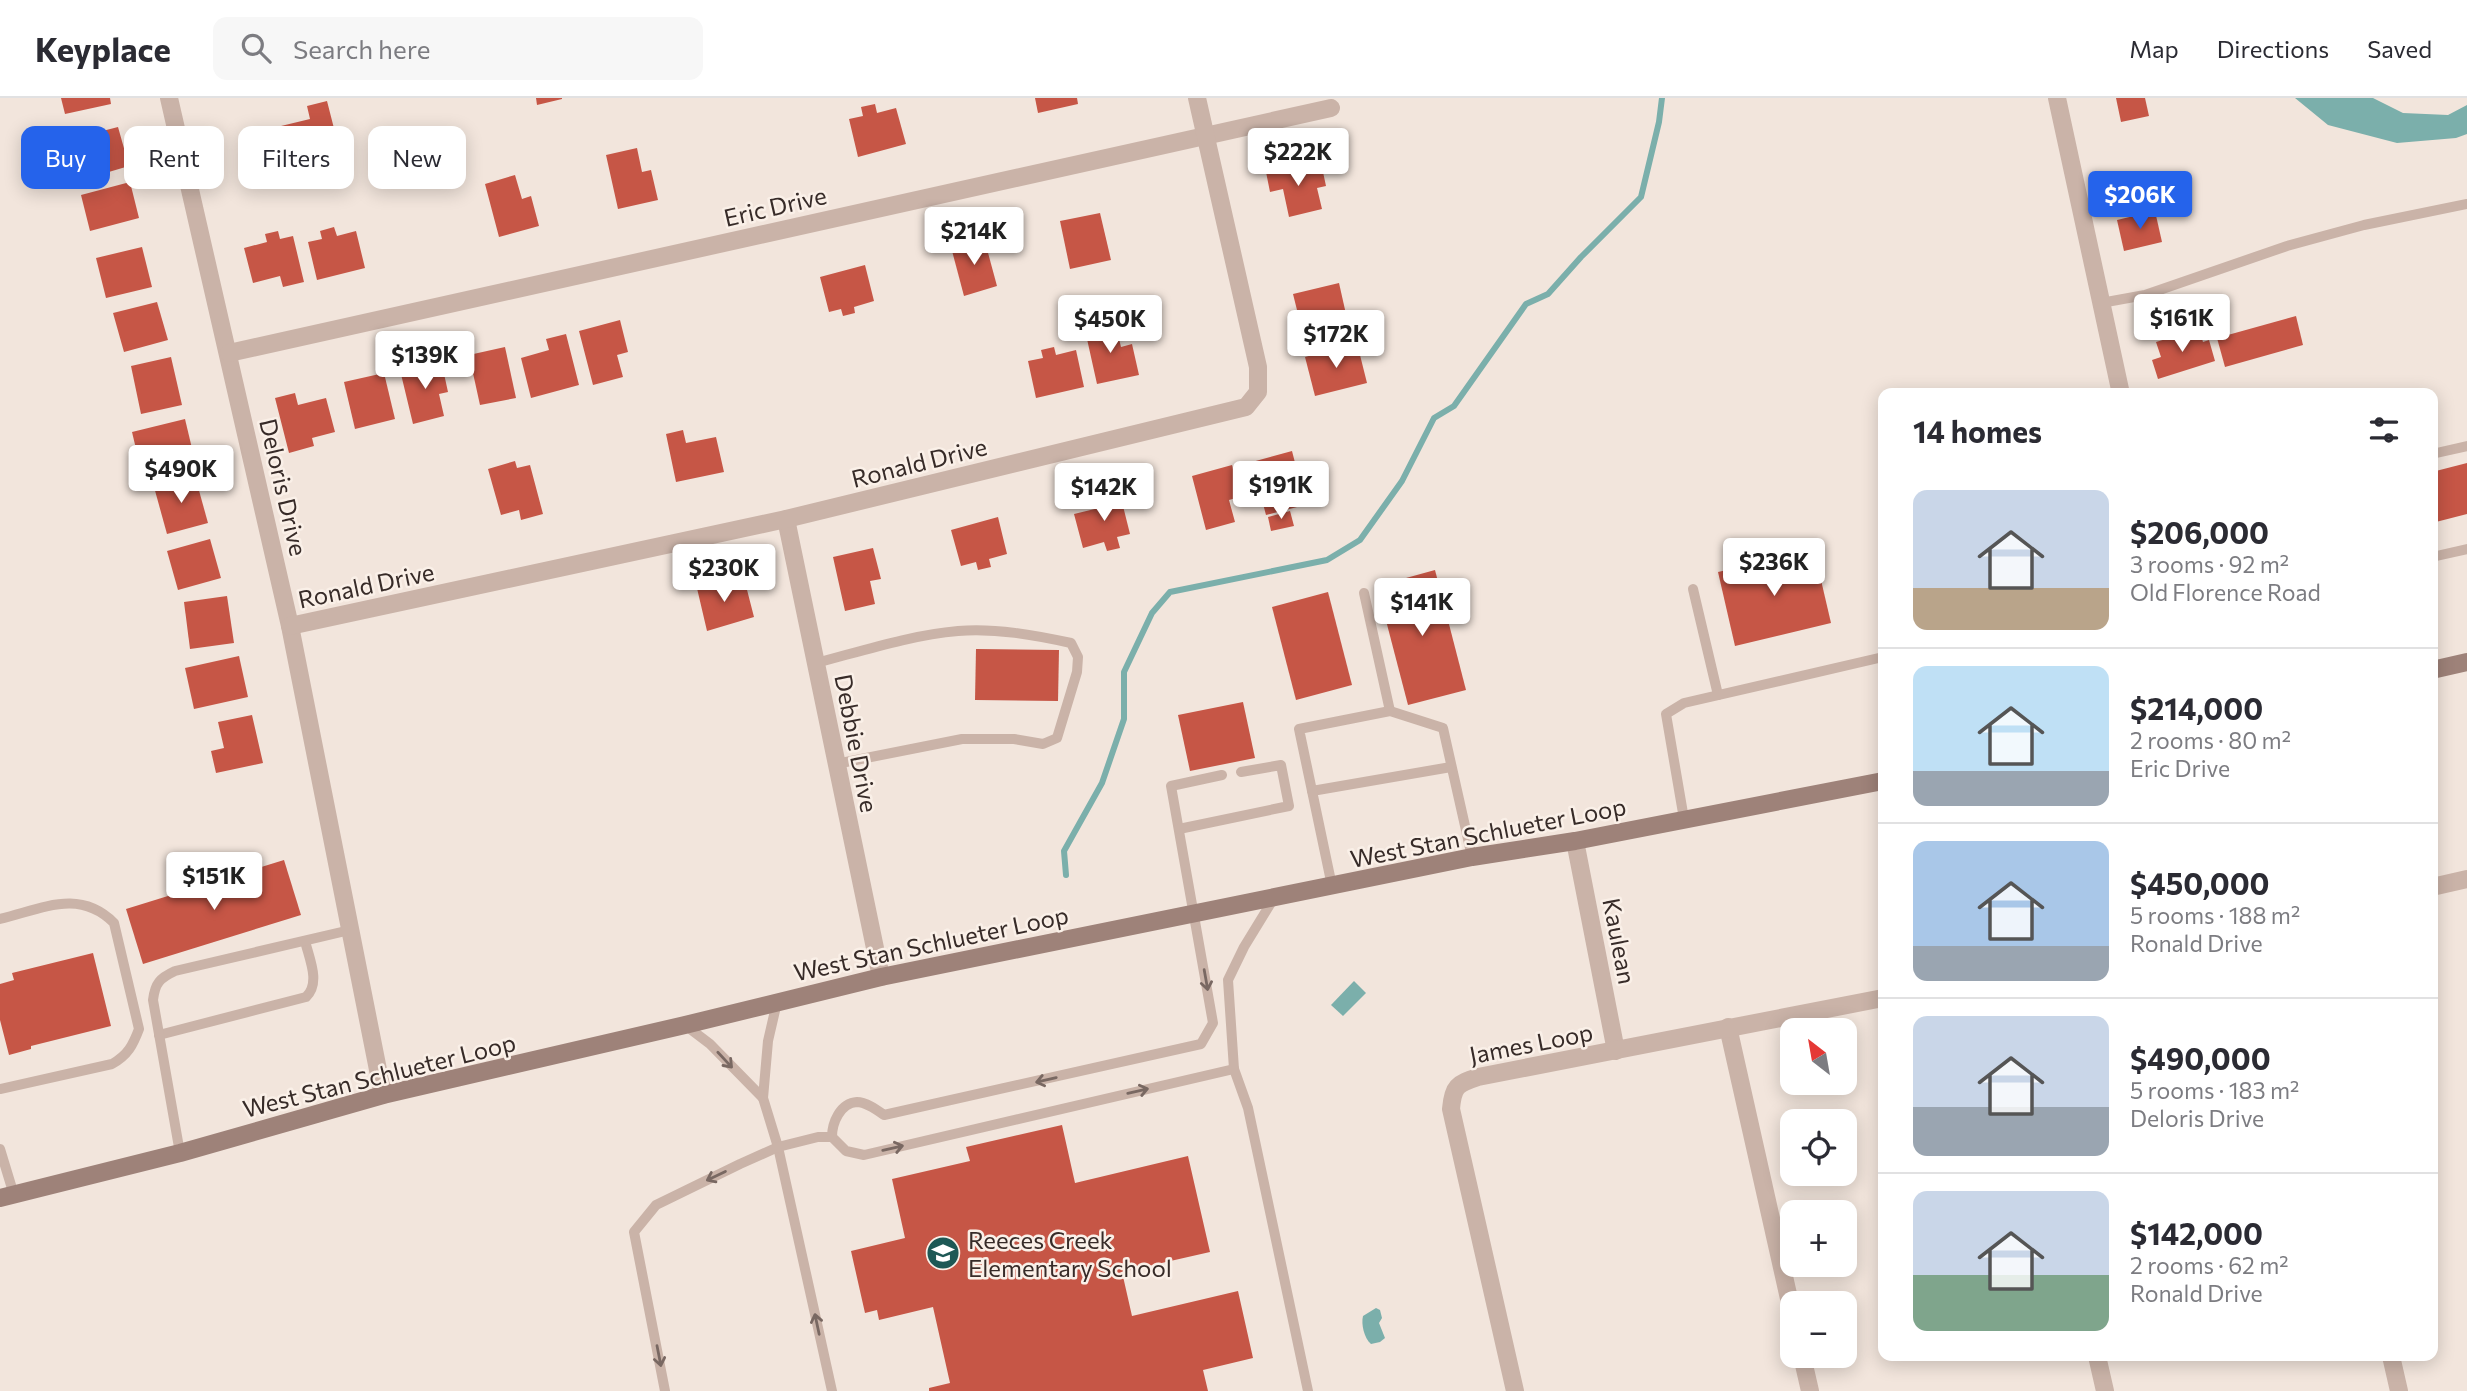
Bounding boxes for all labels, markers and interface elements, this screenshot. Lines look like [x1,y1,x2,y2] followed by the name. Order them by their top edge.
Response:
[213,17,703,80] search box
[35,28,171,69] text: Keyplace
[237,29,275,67] icon: search
[293,33,430,64] text: Search here
[2129,34,2179,63] text: Map
[2217,34,2329,63] text: Directions
[2367,34,2432,63] text: Saved
[21,126,110,189] chip: Buy
[124,126,224,189] chip: Rent
[238,126,354,189] chip: Filters
[368,126,466,189] chip: New
[1249,129,1347,188] pin: $222K
[1264,137,1332,165] text: $222K
[2091,172,2189,231] pin: $206K
[721,180,829,232] street label: Eric Drive
[2104,180,2176,208] text: $206K
[925,208,1023,267] pin: $214K
[941,216,1007,244] text: $214K
[2133,294,2231,354] pin: $161K
[1061,296,1159,355] pin: $450K
[2150,303,2214,331] text: $161K
[1074,304,1146,332] text: $450K
[1287,310,1385,370] pin: $172K
[1303,319,1369,347] text: $172K
[376,331,474,391] pin: $139K
[391,340,459,368] text: $139K
[2365,411,2403,449] icon: filters
[1913,412,2042,449] text: 14 homes
[254,416,314,558] street label: Deloris Drive
[848,431,990,493] street label: Ronald Drive
[132,446,230,505] pin: $490K
[145,454,217,482] text: $490K
[1232,462,1330,521] pin: $191K
[1055,464,1153,523] pin: $142K
[1249,470,1313,498] text: $191K
[1071,472,1137,500] text: $142K
[2130,513,2269,550] text: $206,000
[1969,518,2053,602] icon: home
[1725,538,1823,598] pin: $236K
[675,545,773,604] pin: $230K
[1739,547,1809,575] text: $236K
[2130,550,2289,578] text: 3 rooms · 92 m²
[688,553,760,581] text: $230K
[295,556,437,614] street label: Ronald Drive
[1373,578,1471,638] pin: $141K
[2130,578,2321,606] text: Old Florence Road
[1390,587,1454,615] text: $141K
[829,671,885,815] street label: Debbie Drive
[2130,689,2263,726] text: $214,000
[1969,694,2053,778] icon: home
[2130,726,2291,754] text: 2 rooms · 80 m²
[2130,754,2230,782] text: Eric Drive
[1348,791,1628,873] street label: West Stan Schlueter Loop
[165,852,263,912] pin: $151K
[182,861,246,889] text: $151K
[2130,864,2270,901] text: $450,000
[1969,869,2053,953] icon: home
[1597,895,1643,987] street label: Kaulean
[791,900,1071,986] street label: West Stan Schlueter Loop
[2130,901,2300,929] text: 5 rooms · 188 m²
[2130,929,2263,957] text: Ronald Drive
[1199,968,1213,990] one-way arrow
[1467,1017,1595,1069] street label: James Loop
[1780,1018,1857,1096] north arrow
[1780,1018,1857,1368] map controls
[240,1027,518,1123] street label: West Stan Schlueter Loop
[2130,1039,2271,1076] text: $490,000
[1969,1044,2053,1128] icon: home
[717,1051,734,1068] one-way arrow
[1035,1074,1057,1087] one-way arrow
[2130,1076,2299,1104] text: 5 rooms · 183 m²
[1126,1084,1149,1097] one-way arrow
[2130,1104,2264,1132] text: Deloris Drive
[1780,1109,1857,1186] button: locate
[881,1141,904,1155] one-way arrow
[706,1169,727,1183] one-way arrow
[1780,1200,1857,1277] button: +
[2130,1214,2263,1251] text: $142,000
[1969,1219,2053,1303] icon: home
[968,1225,1172,1282] place label: Reeces Creek Elementary School
[924,1234,962,1272] school or university icon: Reeces Creek Elementary School
[2130,1251,2289,1279] text: 2 rooms · 62 m²
[2130,1279,2263,1307] text: Ronald Drive
[1780,1291,1857,1368] button: −
[810,1313,824,1336] one-way arrow
[652,1344,666,1367] one-way arrow

